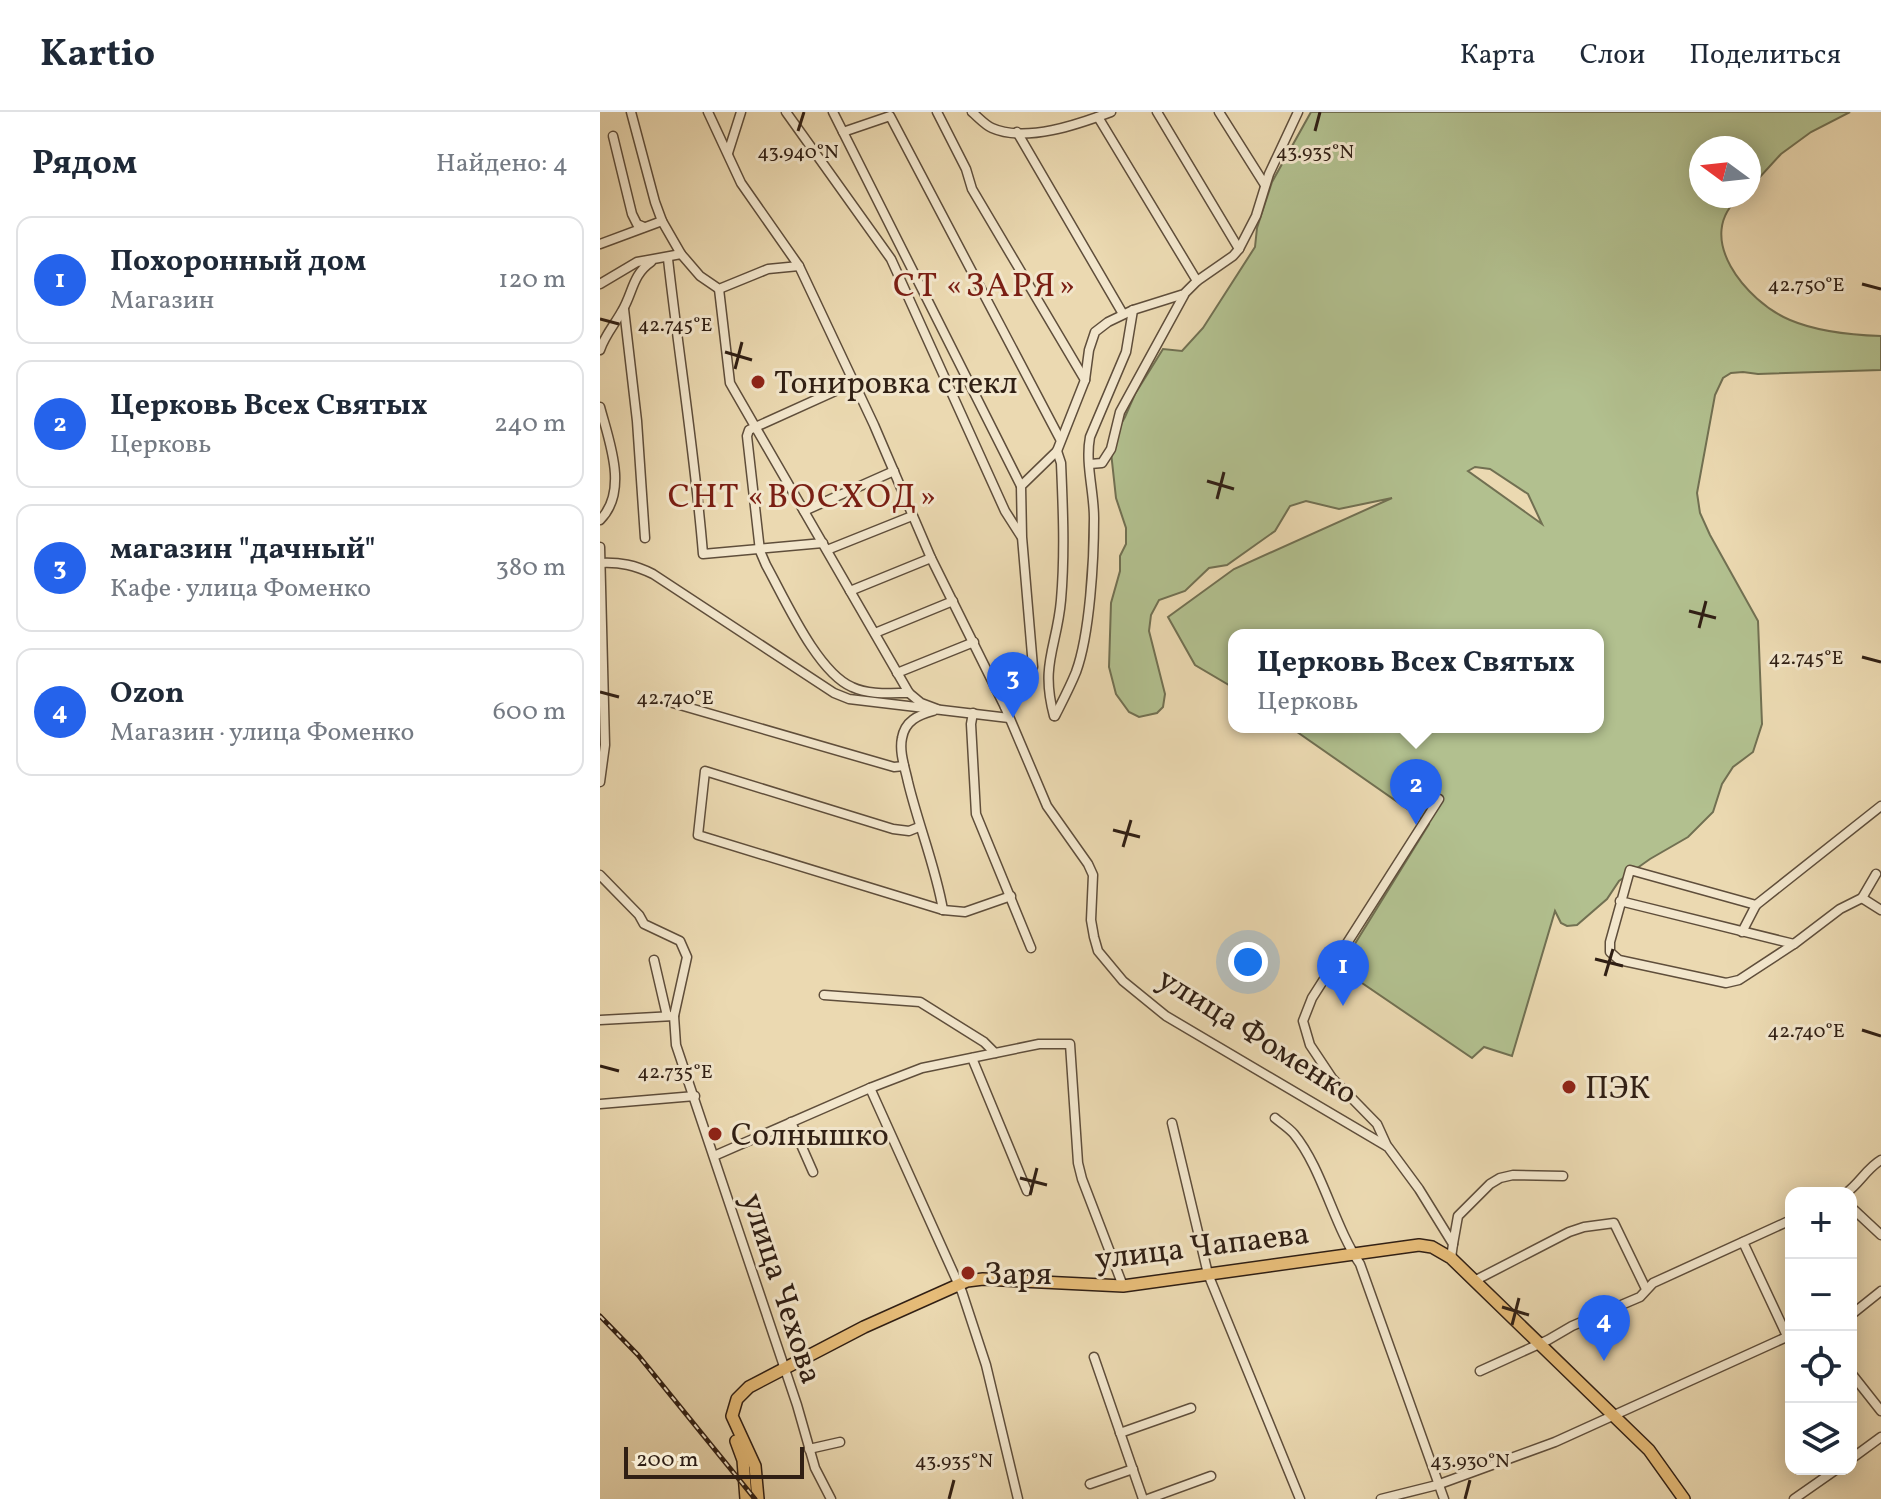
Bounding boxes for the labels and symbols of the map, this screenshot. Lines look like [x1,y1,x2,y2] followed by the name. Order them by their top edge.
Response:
[1689,136,1761,208] north arrow
[757,139,839,167] text: 43.940°N
[1276,139,1354,167] text: 43.935°N
[893,264,1077,311] district label: СТ «ЗАРЯ»
[1767,272,1845,300] text: 42.750°E
[637,312,713,340] text: 42.745°E
[774,363,1018,407] place label: Тонировка стекл
[749,373,767,391] marker: Тонировка стекл
[668,475,938,522] district label: СНТ «ВОСХОД»
[1768,645,1844,673] text: 42.745°E
[987,652,1039,718] pin: 3
[636,685,714,713] text: 42.740°E
[1390,759,1442,825] pin: 2
[1317,940,1369,1006] pin: 1
[1228,942,1268,982] your location
[1148,958,1365,1117] street label: улица Фоменко
[1767,1018,1845,1046] text: 42.740°E
[637,1059,713,1087] text: 42.735°E
[1585,1068,1650,1112] place label: ПЭК
[1560,1078,1578,1096] marker: ПЭК
[731,1115,889,1159] place label: Солнышко
[706,1125,724,1143] marker: Солнышко
[729,1188,832,1390] street label: улица Чехова
[1093,1213,1312,1283] street label: улица Чапаева
[984,1254,1052,1298] place label: Заря
[959,1264,977,1282] marker: Заря
[1578,1295,1630,1361] pin: 4
[624,1443,804,1479] scale bar
[915,1448,993,1476] text: 43.935°N
[1430,1448,1510,1476] text: 43.930°N

